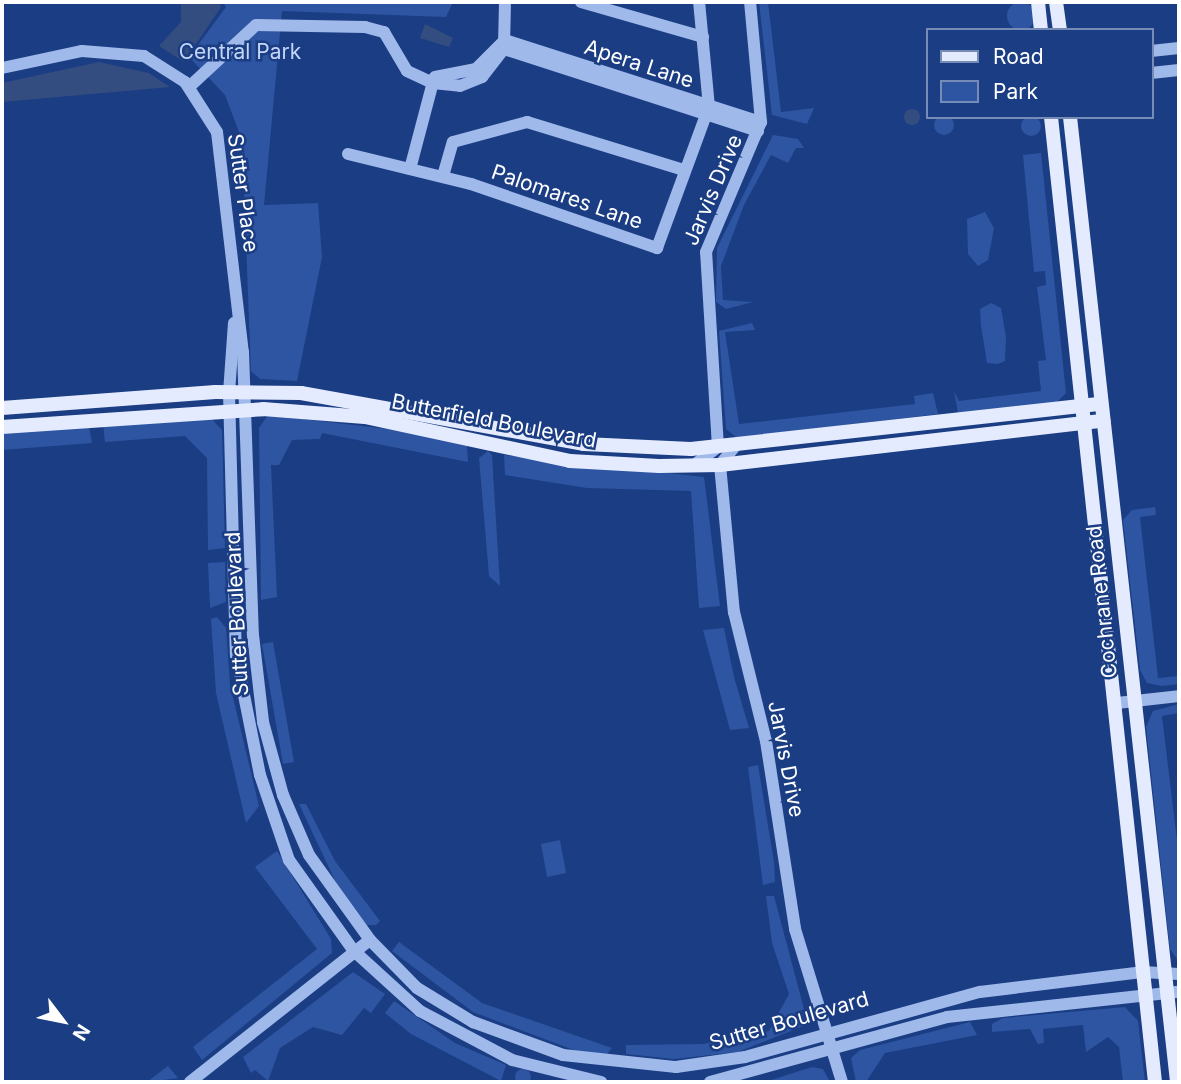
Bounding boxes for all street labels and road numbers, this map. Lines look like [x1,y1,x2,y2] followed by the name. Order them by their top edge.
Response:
[581,34,697,94] street label: Apera Lane
[678,131,748,249] street label: Jarvis Drive
[222,132,264,254] street label: Sutter Place
[488,159,646,235] street label: Palomares Lane
[389,389,599,453] street label: Butterfield Boulevard
[1081,524,1123,680] street label: Cochrane Road
[220,531,254,697] street label: Sutter Boulevard
[762,699,810,819] street label: Jarvis Drive
[706,986,872,1056] street label: Sutter Boulevard

